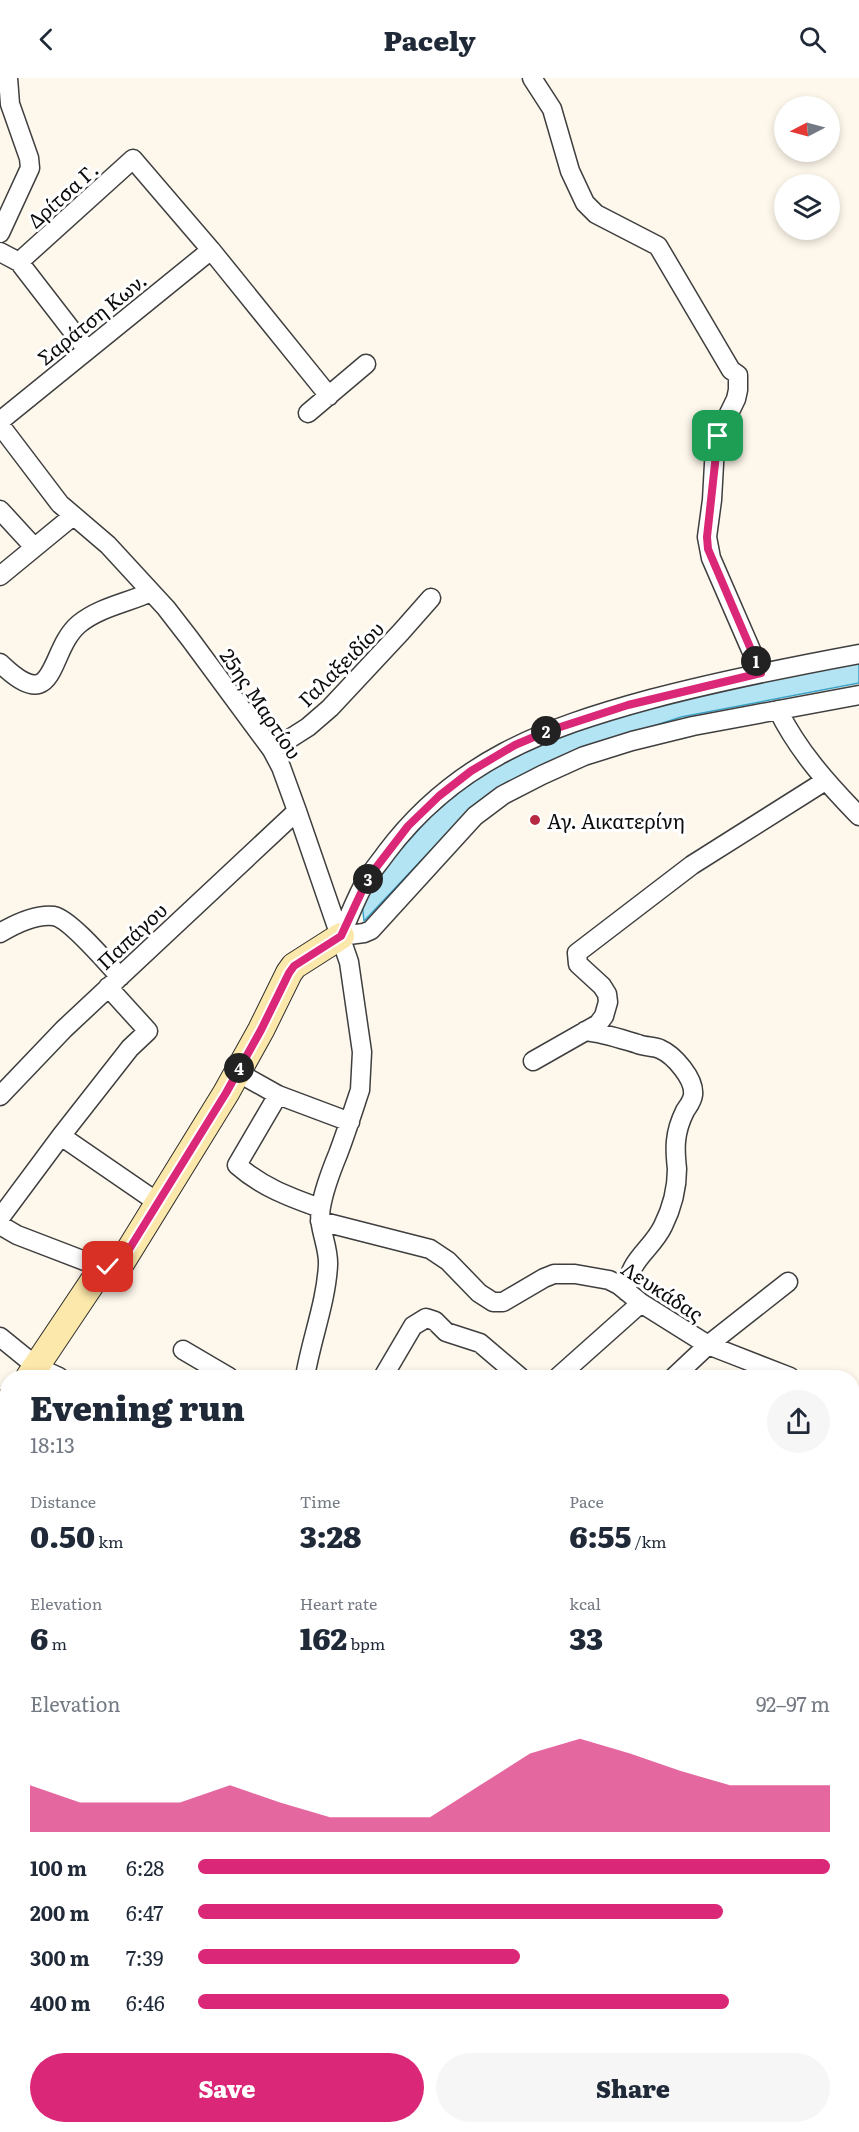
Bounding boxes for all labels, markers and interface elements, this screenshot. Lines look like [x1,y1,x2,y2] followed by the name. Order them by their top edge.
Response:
[383,19,476,59] text: Pacely
[30,23,63,56] icon: back
[796,23,829,56] icon: search
[774,96,840,162] north arrow
[774,96,840,240] map controls
[20,154,104,234] street label: Δρίτσα Γ.
[774,174,840,240] button: layers
[30,264,152,372] street label: Σαράτση Κων.
[692,410,743,461] pin
[701,419,734,452] icon: arrive
[290,613,390,713] street label: Γαλαξειδίου
[214,642,310,764] street label: 25ης Μαρτίου
[741,646,771,676] pin: 1
[753,649,759,673] text: 1
[531,716,561,746] pin: 2
[542,719,550,743] text: 2
[547,805,685,835] place label: Αγ. Αικατερίνη
[528,813,542,827] marker: Αγ. Αικατερίνη
[353,864,383,894] pin: 3
[364,867,372,891] text: 3
[89,894,173,976] street label: Παπάγου
[224,1053,254,1083] pin: 4
[234,1056,244,1080] text: 4
[82,1241,133,1292] pin
[91,1250,124,1283] icon: check
[616,1252,710,1328] street label: Λευκάδας
[30,1382,245,1431] text: Evening run
[767,1390,830,1453] button: share
[30,1429,75,1459] text: 18:13
[30,1489,96,1513] text: Distance
[300,1489,340,1513] text: Time
[569,1489,604,1513] text: Pace
[30,1513,95,1557] text: 0.50
[300,1513,361,1557] text: 3:28
[569,1513,631,1557] text: 6:55
[95,1529,123,1553] text: km
[631,1529,667,1553] text: /km
[30,1591,102,1615] text: Elevation
[300,1591,377,1615] text: Heart rate
[569,1591,601,1615] text: kcal
[30,1615,48,1659] text: 6
[300,1615,347,1659] text: 162
[569,1615,603,1659] text: 33
[48,1631,67,1655] text: m
[347,1631,385,1655] text: bpm
[30,1688,120,1718] text: Elevation
[756,1688,830,1718] text: 92–97 m
[30,1852,87,1882] text: 100 m
[126,1852,164,1882] text: 6:28
[30,1897,89,1927] text: 200 m
[126,1897,163,1927] text: 6:47
[30,1942,90,1972] text: 300 m
[126,1942,164,1972] text: 7:39
[30,1987,91,2017] text: 400 m
[126,1987,165,2017] text: 6:46
[30,2053,424,2122] button: Save
[436,2053,830,2122] button: Share

